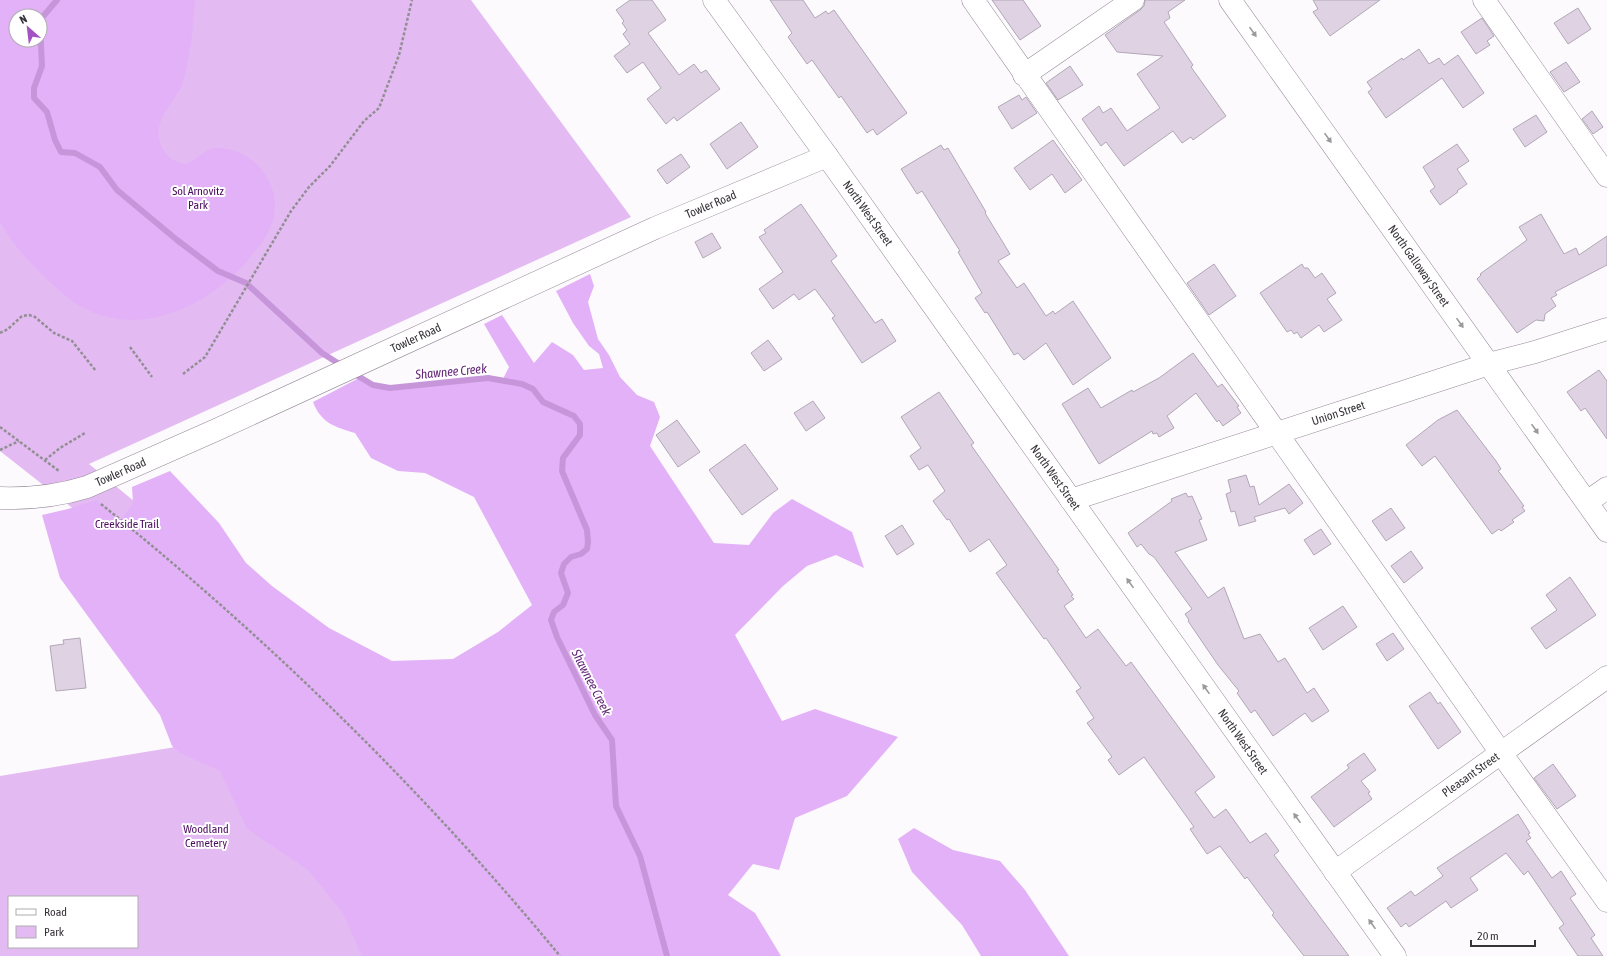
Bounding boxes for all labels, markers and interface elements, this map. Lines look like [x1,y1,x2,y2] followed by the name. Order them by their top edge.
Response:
[8,8,48,48] north arrow
[18,12,29,26] text: N
[1249,26,1257,37] one-way arrow
[1324,132,1332,143] one-way arrow
[840,178,896,249] street label: North West Street
[172,184,225,212] park label: Sol Arnovitz Park
[683,188,739,221] street label: Towler Road
[1385,222,1453,310] street label: North Galloway Street
[1456,318,1464,329] one-way arrow
[388,320,443,356] street label: Towler Road
[414,361,488,382] water label: Shawnee Creek
[1310,398,1367,428] street label: Union Street
[1531,424,1540,435] one-way arrow
[1027,442,1084,513] street label: North West Street
[93,455,148,489] street label: Towler Road
[95,517,160,531] park label: Creekside Trail
[1126,578,1134,589] one-way arrow
[568,646,615,718] water label: Shawnee Creek
[1202,684,1210,694] one-way arrow
[1215,706,1271,777] street label: North West Street
[1439,749,1503,800] street label: Pleasant Street
[1293,813,1301,823] one-way arrow
[183,822,229,850] park label: Woodland Cemetery
[8,896,138,948] legend
[44,905,67,919] text: Road
[1368,919,1376,929] one-way arrow
[1471,922,1535,948] scale bar
[44,925,65,939] text: Park
[1477,929,1499,943] text: 20 m

